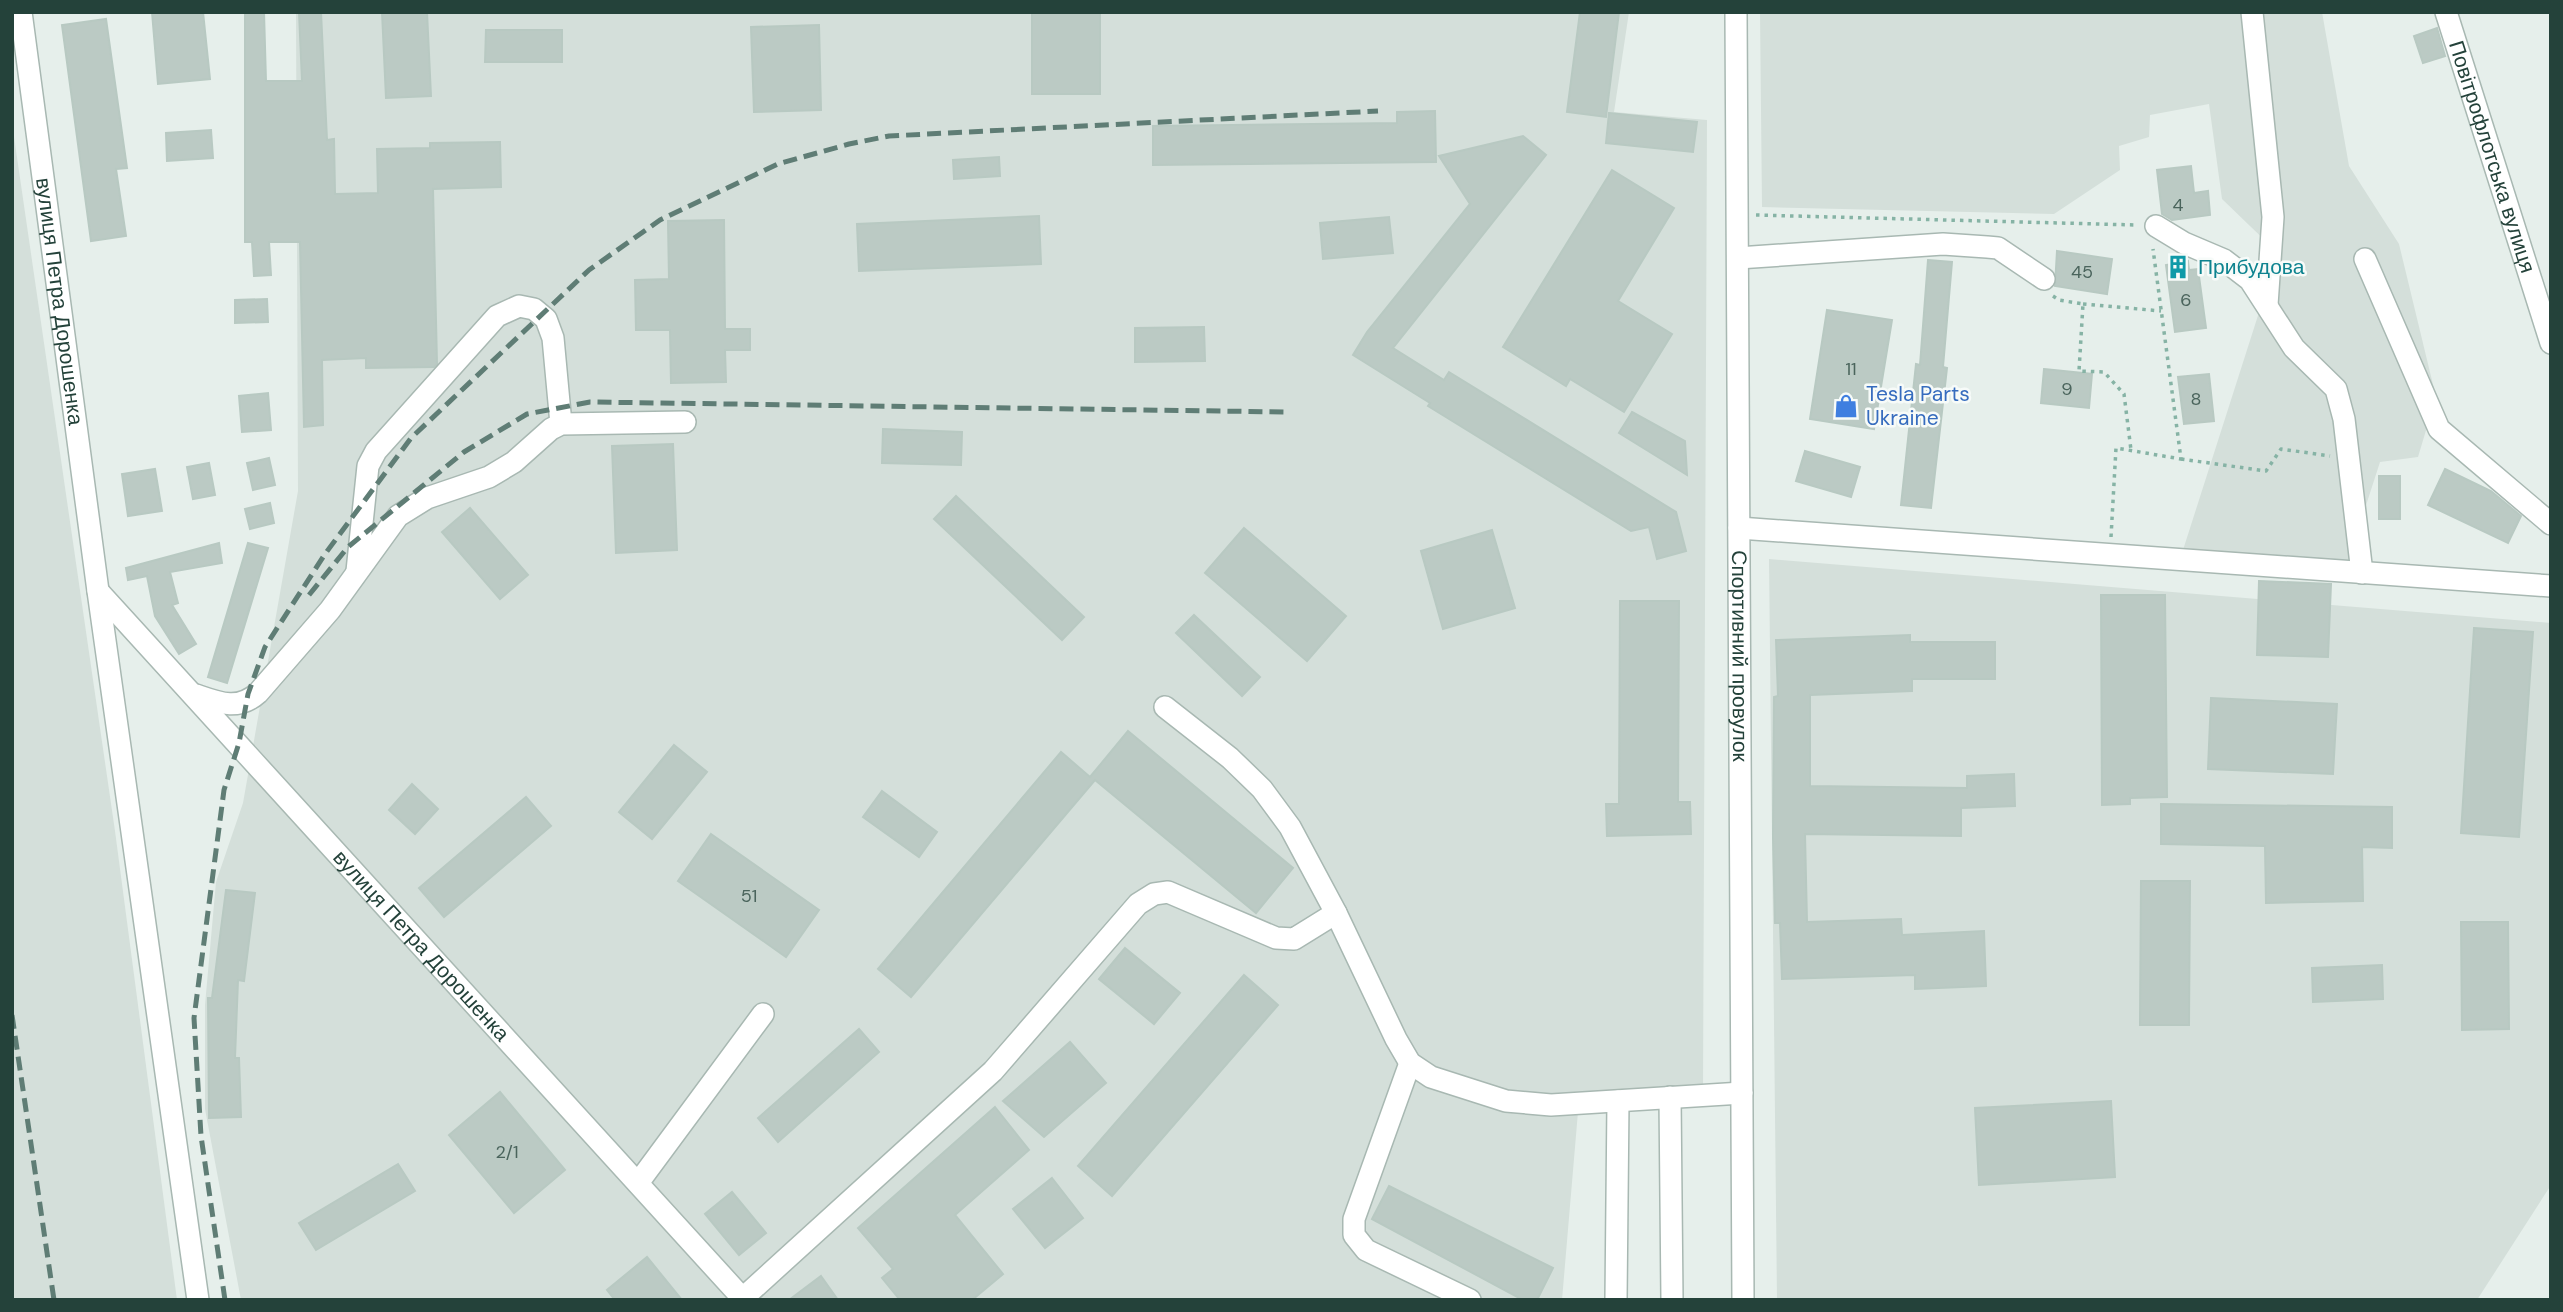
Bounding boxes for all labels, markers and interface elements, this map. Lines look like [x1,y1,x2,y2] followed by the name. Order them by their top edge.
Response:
[2442,37,2542,276] street label: Повітрофлотська вулиця
[29,176,90,427] street label: вулиця Петра Дорошенка
[2173,193,2184,217] house number: 4
[2164,253,2192,281] building icon: Прибудова
[2198,253,2305,281] place label: Прибудова
[2071,260,2093,284] house number: 45
[2180,288,2192,312] house number: 6
[1845,357,1857,381] house number: 11
[2061,377,2073,401] house number: 9
[1866,380,1970,432] place label: Tesla Parts Ukraine
[2191,387,2201,411] house number: 8
[1832,392,1860,420] shop icon: Tesla Parts Ukraine
[1725,550,1754,763] street label: Спортивний провулок
[327,844,516,1048] street label: вулиця Петра Дорошенка
[741,884,757,908] house number: 51
[495,1140,519,1164] house number: 2/1

